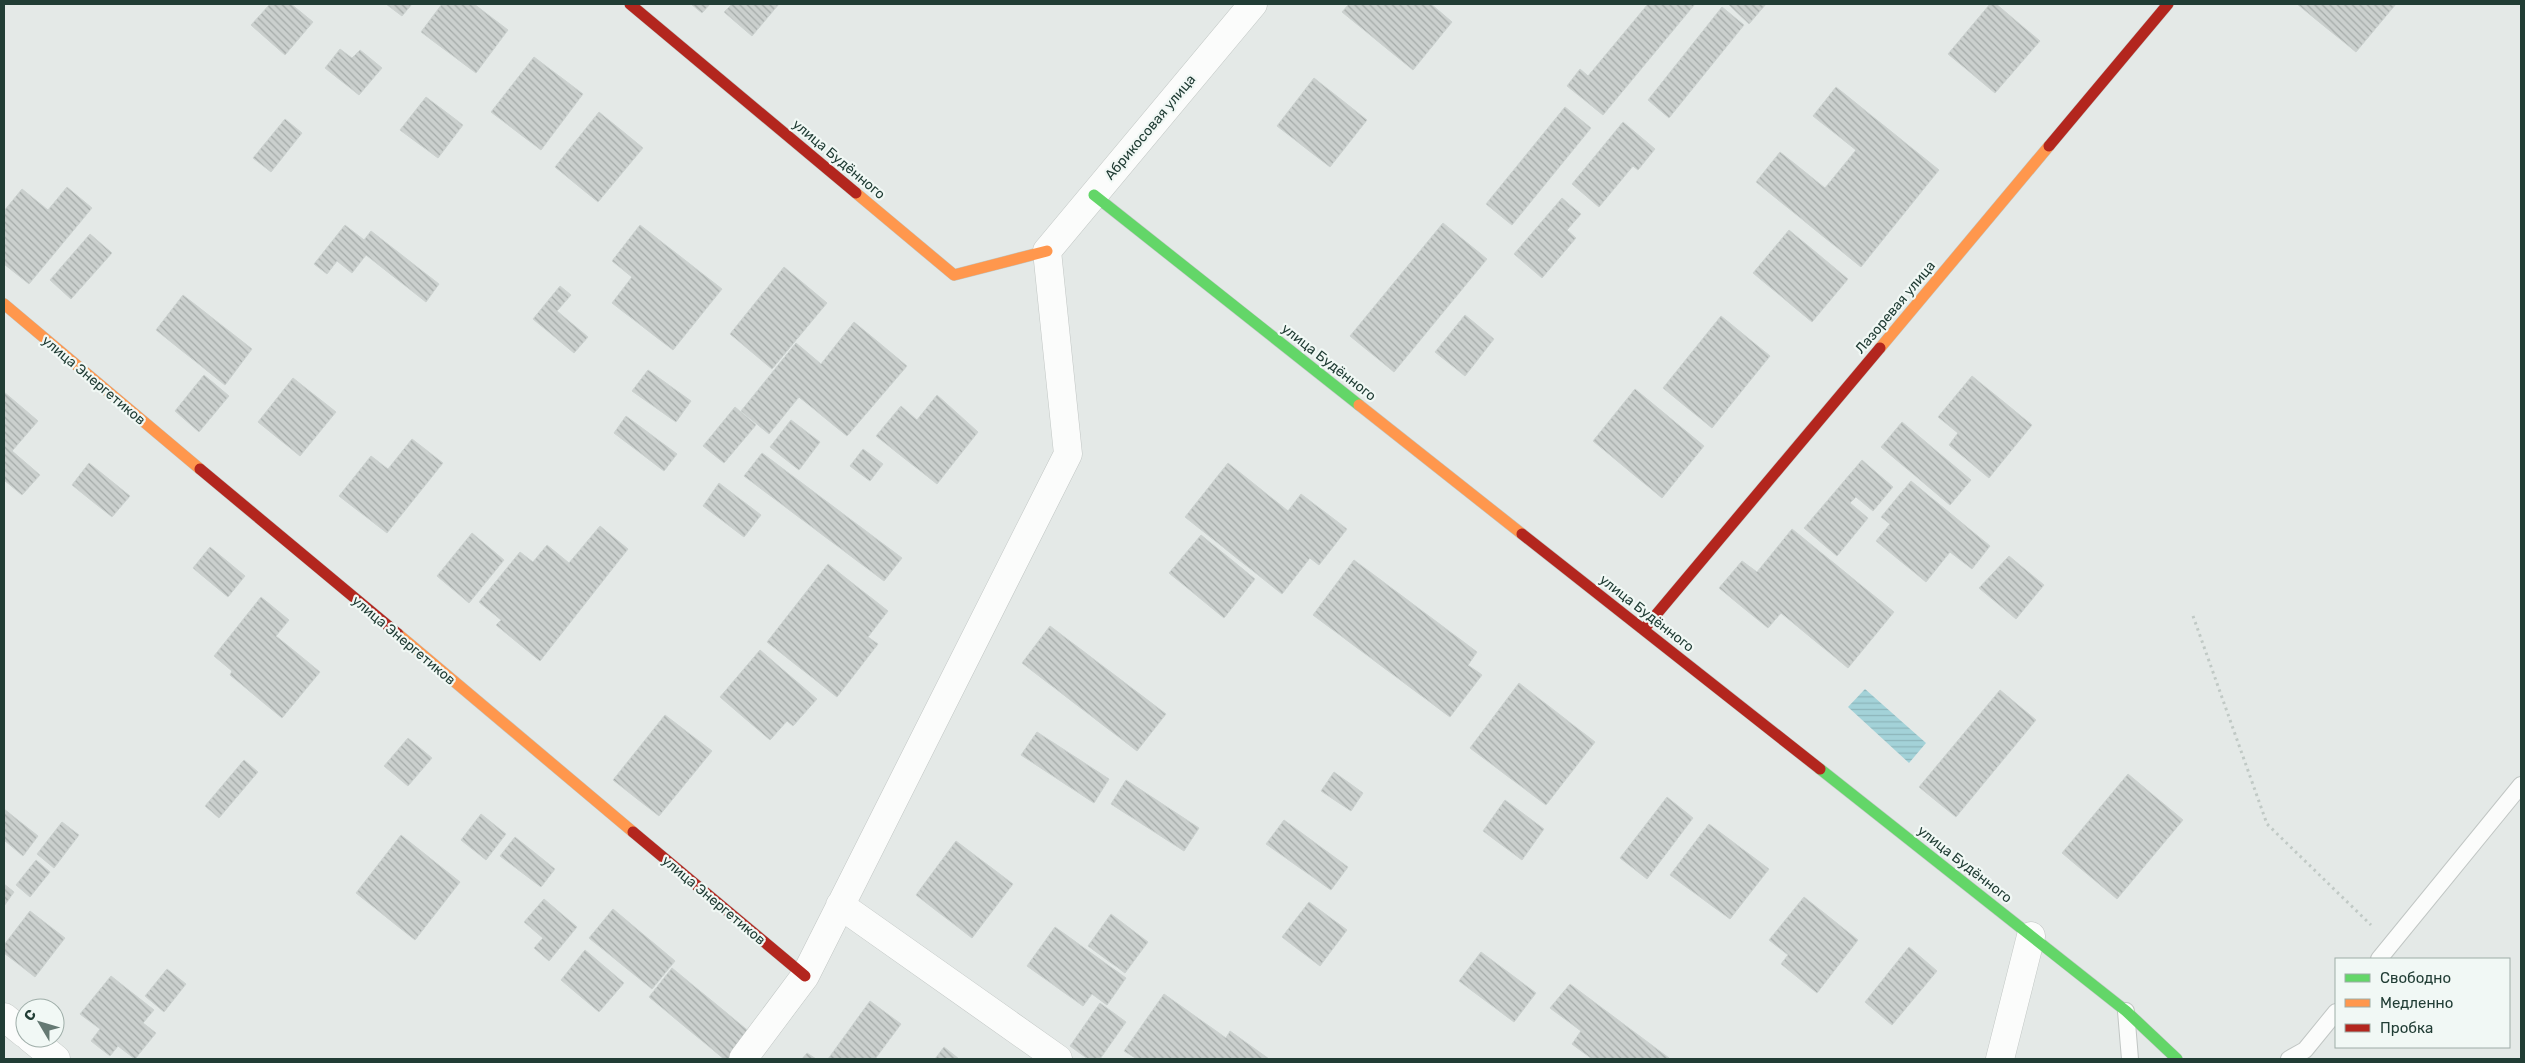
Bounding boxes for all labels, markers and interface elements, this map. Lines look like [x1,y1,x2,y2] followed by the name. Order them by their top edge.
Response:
[1101,71,1199,183] street label: Абрикосовая улица
[789,116,888,203] street label: улица Будённого
[1852,257,1939,357] street label: Лазоревая улица
[1278,320,1379,405] street label: улица Будённого
[38,332,149,429] street label: улица Энергетиков
[1596,571,1697,656] street label: улица Будённого
[348,592,459,689] street label: улица Энергетиков
[1914,822,2015,907] street label: улица Будённого
[658,852,769,949] street label: улица Энергетиков
[2335,958,2510,1048] legend
[2380,969,2451,987] text: Свободно
[2380,994,2453,1012] text: Медленно
[15,998,65,1048] north arrow
[20,1006,40,1024] text: С
[2380,1019,2433,1037] text: Пробка

